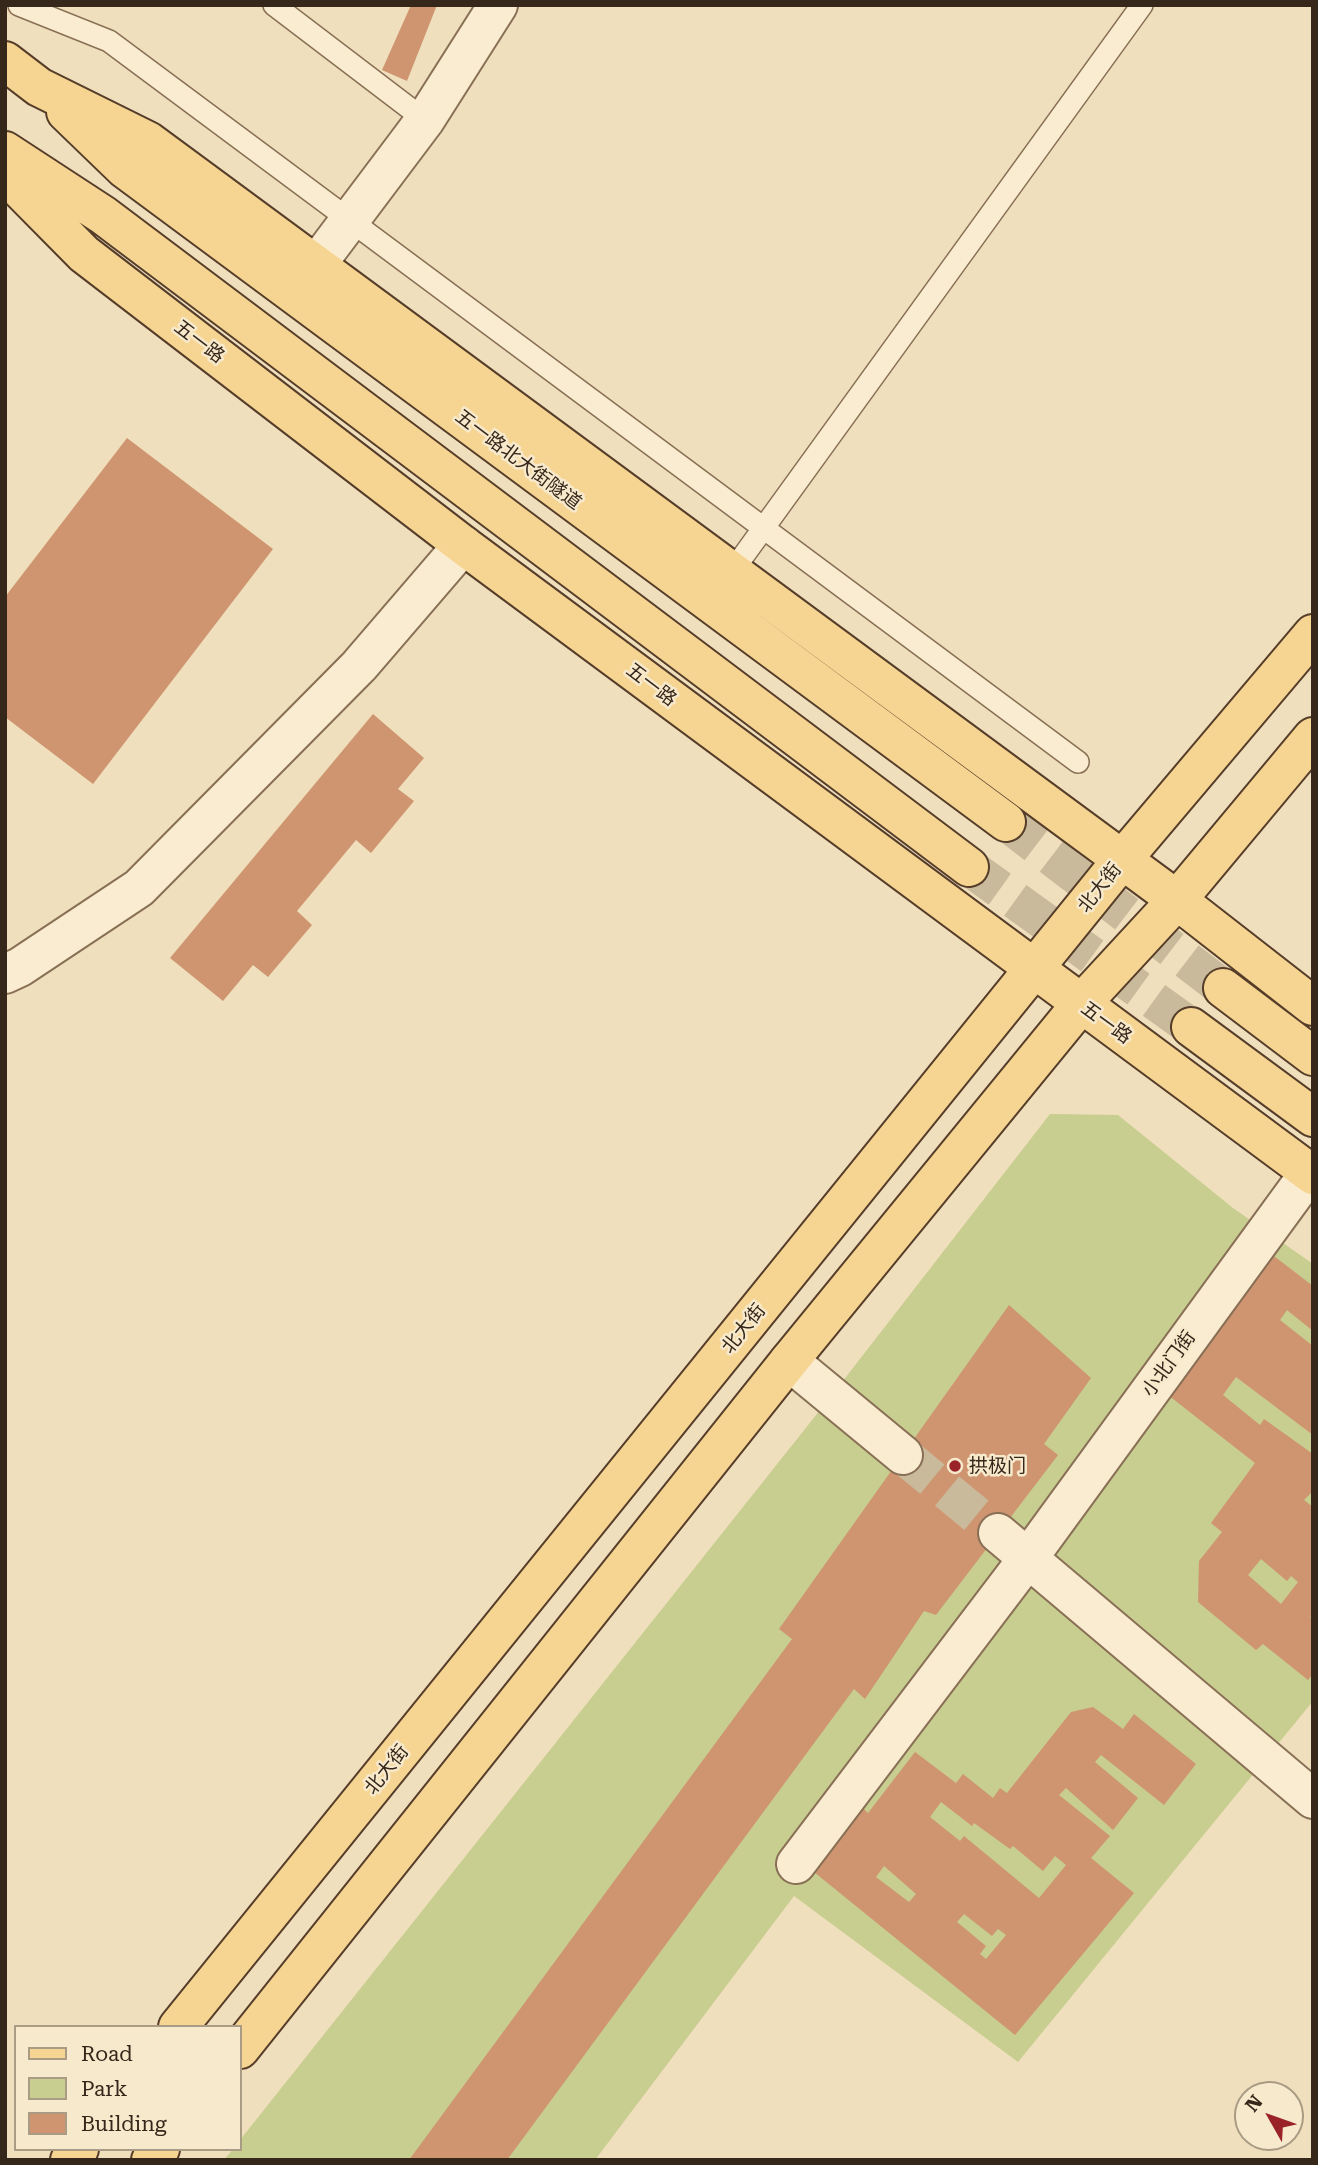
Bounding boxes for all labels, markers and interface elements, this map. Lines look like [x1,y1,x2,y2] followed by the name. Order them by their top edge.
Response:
[169,316,229,368] street label: 五一路
[450,405,586,515] street label: 五一路北大街隧道
[621,659,681,711] street label: 五一路
[1073,859,1127,917] street label: 北大街
[1076,997,1136,1049] street label: 五一路
[717,1300,771,1358] street label: 北大街
[1137,1327,1201,1401] street label: 小北门街
[969,1455,1026,1477] place label: 拱极门
[947,1458,963,1474] marker: 拱极门
[360,1741,414,1799] street label: 北大街
[14,2025,242,2151] legend
[81,2042,133,2066] text: Road
[81,2077,127,2101] text: Park
[1234,2081,1304,2151] north arrow
[1241,2090,1268,2116] text: N
[81,2112,167,2136] text: Building

